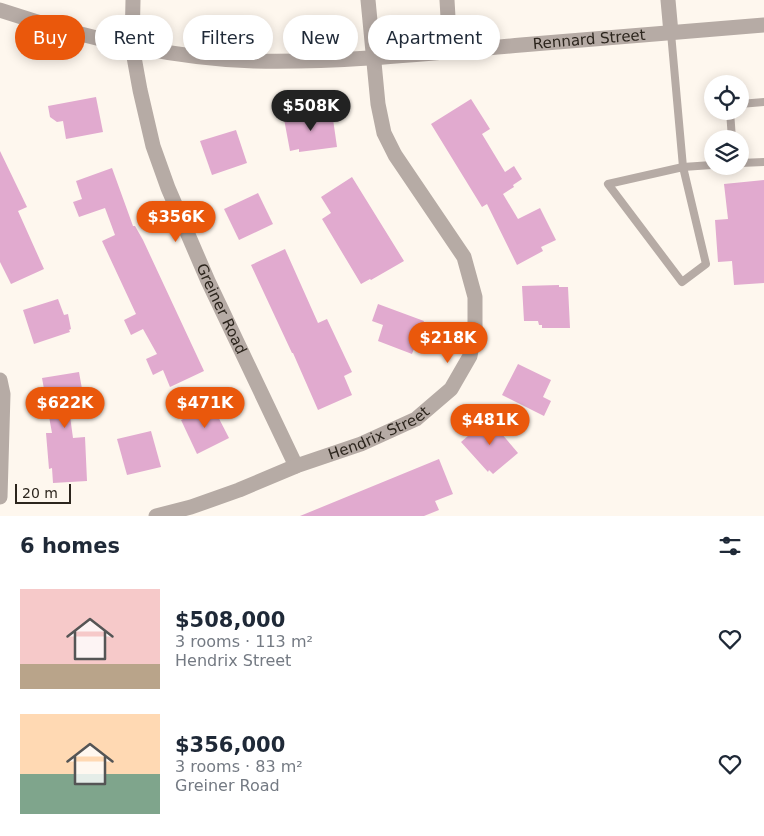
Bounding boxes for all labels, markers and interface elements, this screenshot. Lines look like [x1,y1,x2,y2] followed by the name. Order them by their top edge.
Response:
[15,15,85,60] chip: Buy
[95,15,173,60] chip: Rent
[183,15,273,60] chip: Filters
[283,15,358,60] chip: New
[368,15,500,60] chip: Apartment
[532,26,646,53] street label: Rennard Street
[704,75,749,175] map controls
[704,75,749,120] button: locate
[276,90,346,132] pin: $508K
[283,96,339,115] text: $508K
[704,130,749,175] button: layers
[141,200,211,243] pin: $356K
[148,207,204,226] text: $356K
[193,261,251,357] street label: Greiner Road
[413,322,483,364] pin: $218K
[420,328,476,347] text: $218K
[30,386,100,429] pin: $622K
[170,386,240,429] pin: $471K
[37,393,93,412] text: $622K
[177,393,233,412] text: $471K
[326,403,433,463] street label: Hendrix Street
[455,404,525,446] pin: $481K
[462,410,518,429] text: $481K
[15,481,71,504] scale bar
[22,485,58,501] text: 20 m
[716,532,744,560] icon: filters
[20,534,120,558] text: 6 homes
[175,608,285,632] text: $508,000
[60,609,120,669] icon: home
[716,625,744,653] icon: heart
[175,632,313,651] text: 3 rooms · 113 m²
[175,651,291,670] text: Hendrix Street
[175,733,285,757] text: $356,000
[60,734,120,794] icon: home
[716,750,744,778] icon: heart
[175,757,303,776] text: 3 rooms · 83 m²
[175,776,280,795] text: Greiner Road

